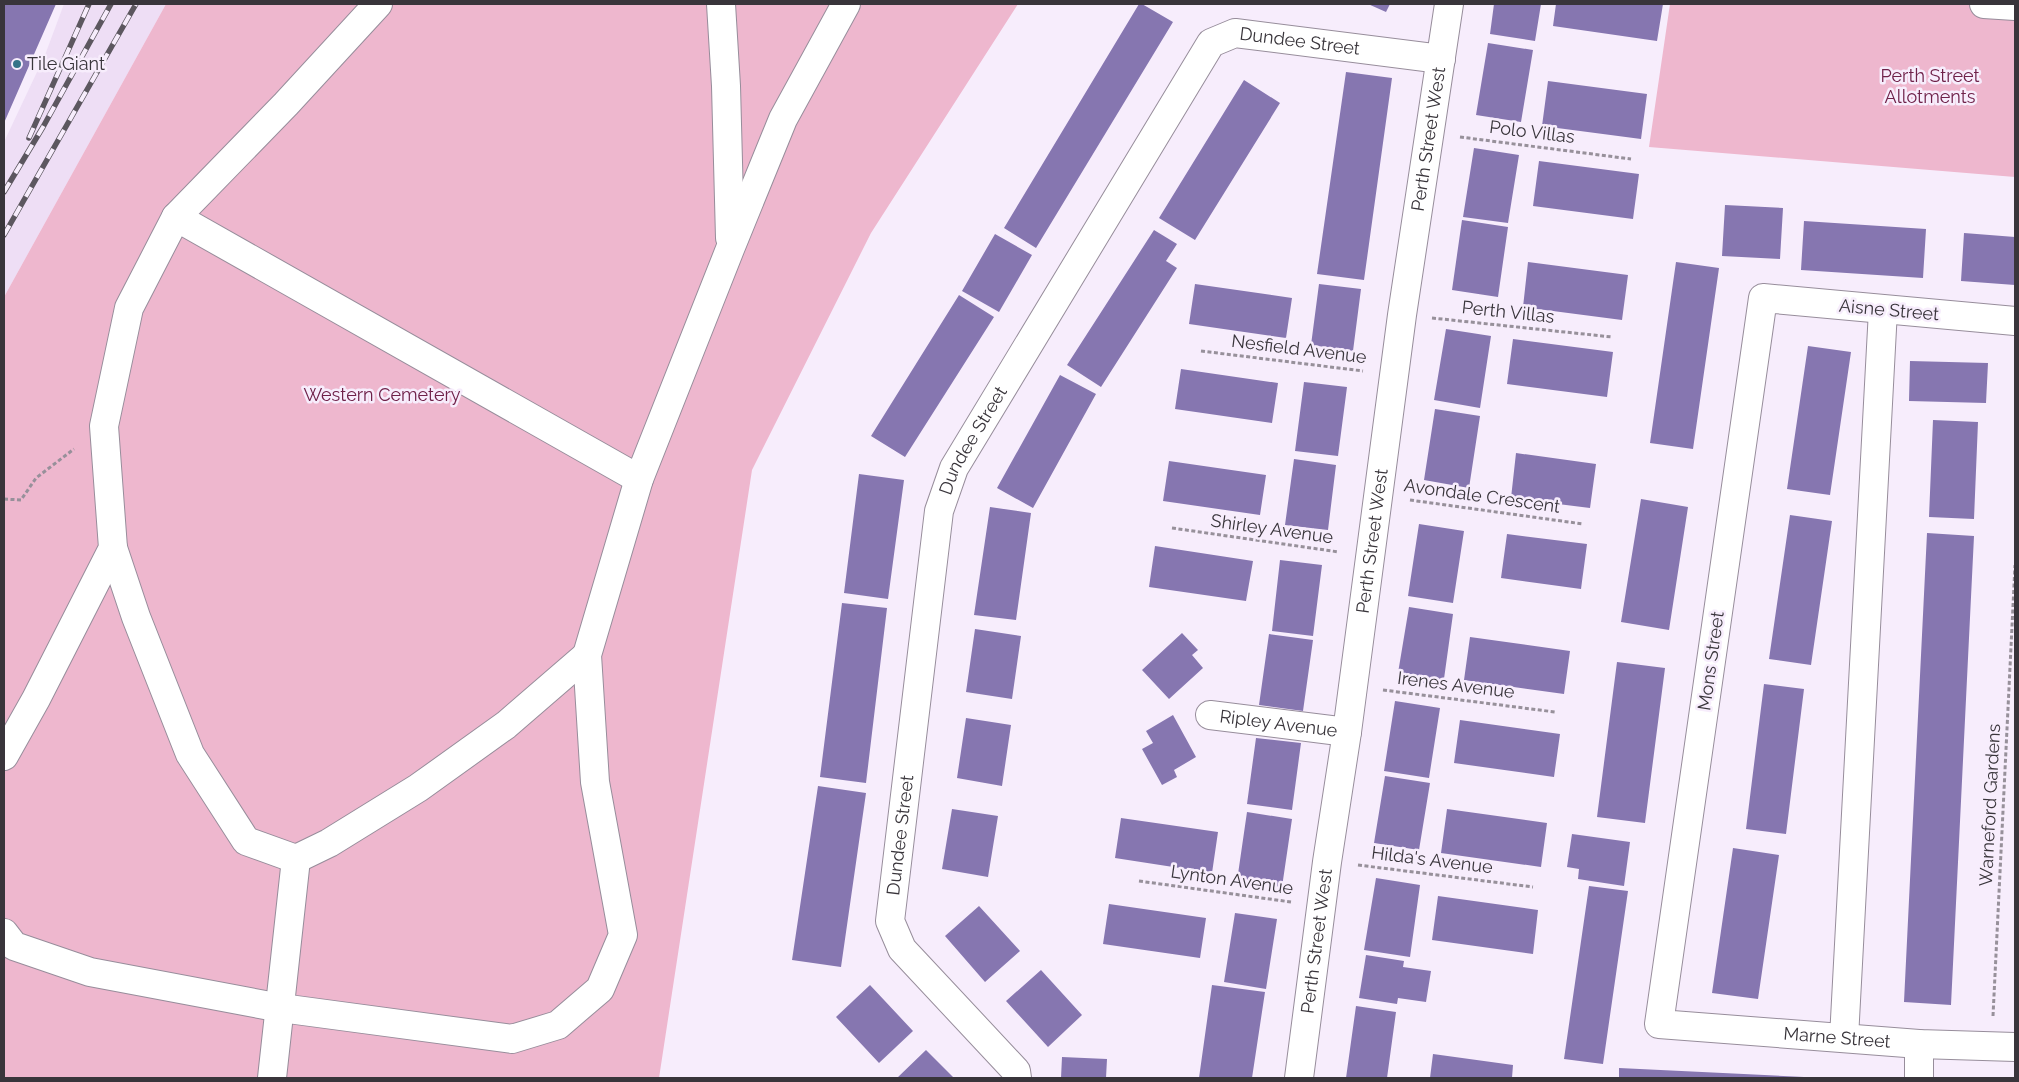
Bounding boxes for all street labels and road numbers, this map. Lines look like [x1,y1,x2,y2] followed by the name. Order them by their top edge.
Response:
[1239,23,1361,59] street label: Dundee Street
[1407,65,1449,213] street label: Perth Street West
[1488,116,1576,147] street label: Polo Villas
[1838,295,1940,324] street label: Aisne Street
[1461,296,1556,327] street label: Perth Villas
[1230,330,1368,367] street label: Nesfield Avenue
[935,382,1011,497] street label: Dundee Street
[1352,467,1392,615] street label: Perth Street West
[1403,474,1562,517] street label: Avondale Crescent
[1210,510,1335,548] street label: Shirley Avenue
[1693,610,1728,712] street label: Mons Street
[1396,667,1516,702] street label: Irenes Avenue
[1218,705,1339,741] street label: Ripley Avenue
[1975,723,2004,887] street label: Warneford Gardens
[882,774,917,896] street label: Dundee Street
[1370,842,1494,877] street label: Hilda's Avenue
[1169,861,1295,899] street label: Lynton Avenue
[1296,867,1336,1015] street label: Perth Street West
[1783,1023,1891,1052] street label: Marne Street

